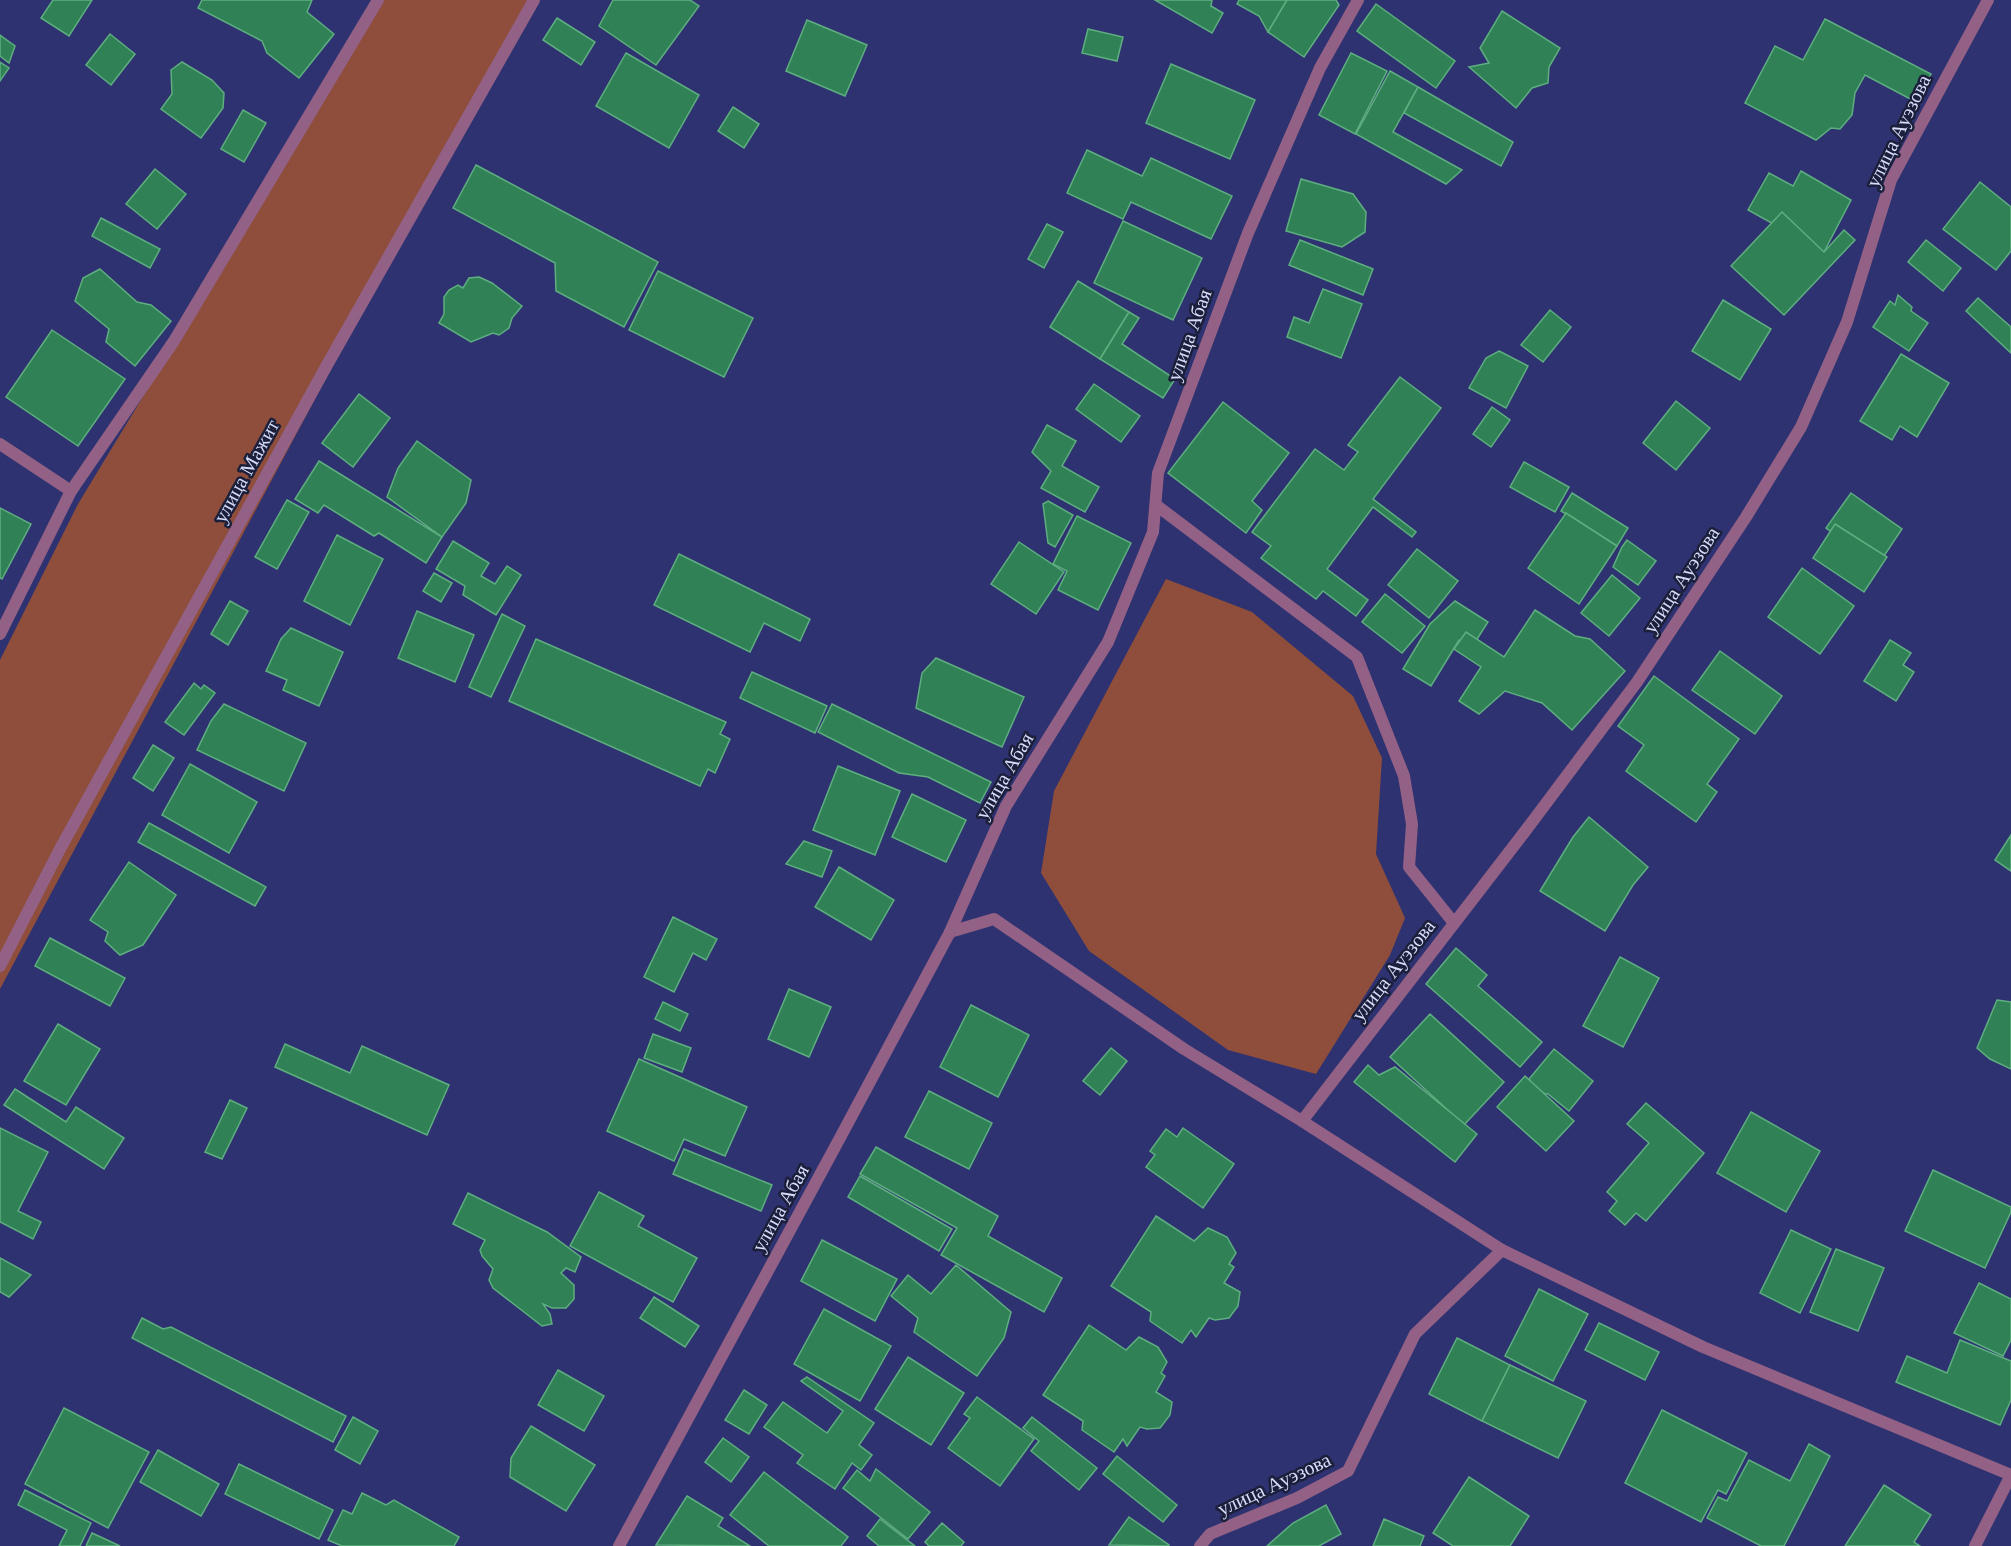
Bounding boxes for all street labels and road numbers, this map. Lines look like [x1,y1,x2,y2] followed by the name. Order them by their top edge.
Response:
[1861,71,1936,191] street label: улица Ауэзова
[1162,286,1217,384] street label: улица Абая
[209,415,284,527] street label: улица Мажит
[1638,523,1724,638] street label: улица Ауэзова
[970,729,1038,824] street label: улица Абая
[1347,915,1440,1026] street label: улица Ауэзова
[747,1161,814,1256] street label: улица Абая
[1214,1448,1335,1521] street label: улица Ауэзова

